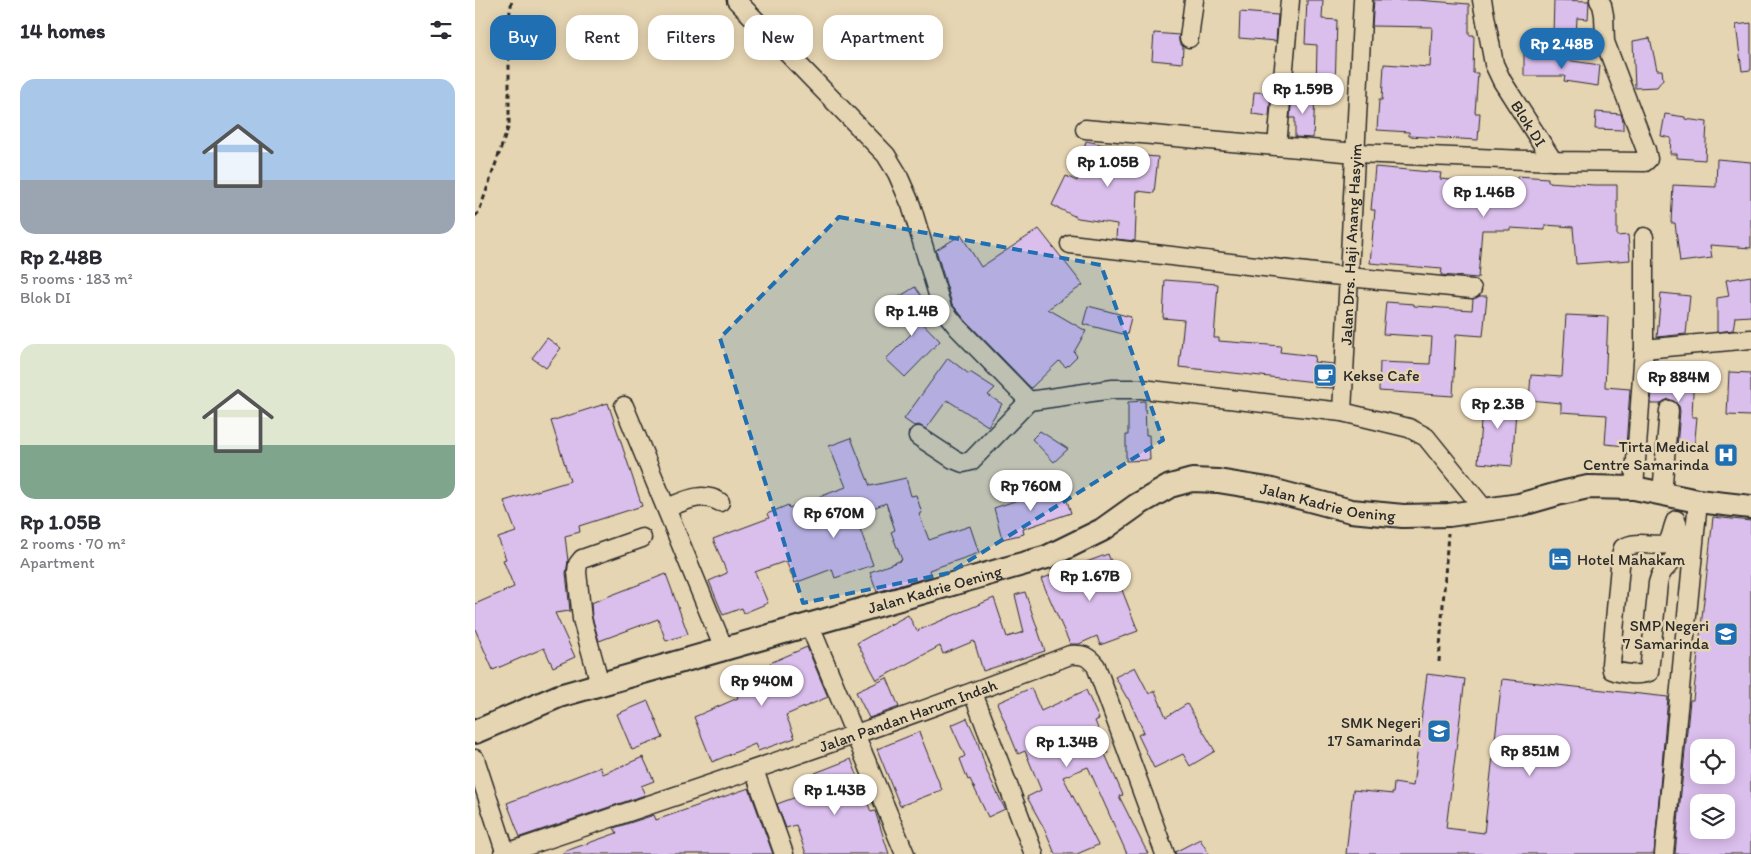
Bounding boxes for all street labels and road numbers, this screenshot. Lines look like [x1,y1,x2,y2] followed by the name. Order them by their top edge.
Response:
[1507,97,1550,150] street label: Blok DI
[1336,143,1366,346] street label: Jalan Drs. Haji Anang Hasyim
[1259,479,1397,525] street label: Jalan Kadrie Oening
[866,561,1005,618] street label: Jalan Kadrie Oening
[817,675,1000,756] street label: Jalan Pandan Harum Indah

